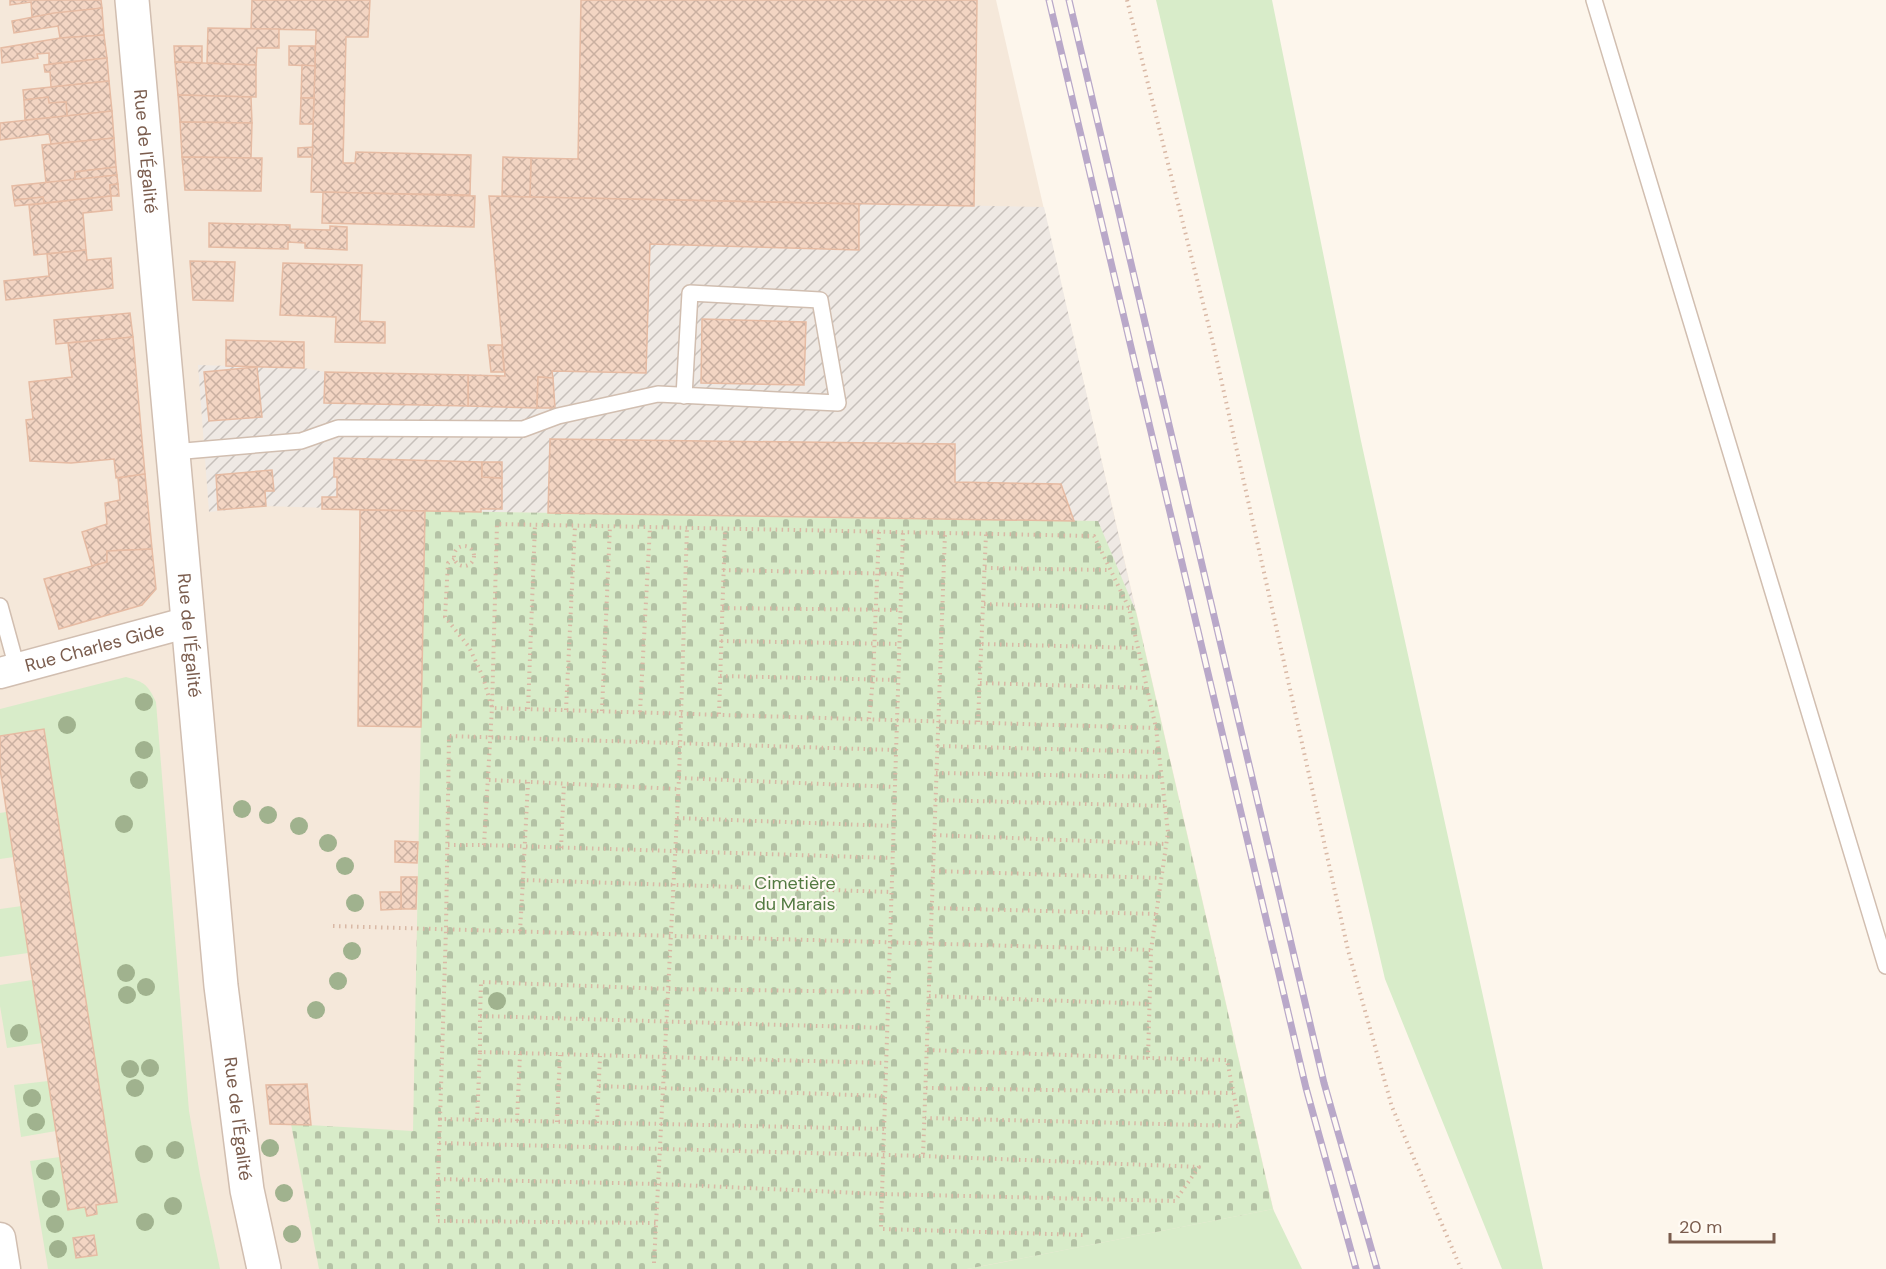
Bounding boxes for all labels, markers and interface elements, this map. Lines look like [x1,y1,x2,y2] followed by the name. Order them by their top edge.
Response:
[128,88,163,215] street label: Rue de l'Égalité
[172,572,207,699] street label: Rue de l'Égalité
[22,617,167,678] street label: Rue Charles Gide
[754,871,836,916] park label: Cimetière du Marais
[218,1056,258,1182] street label: Rue de l'Égalité
[1670,1206,1774,1244] scale bar
[1679,1215,1722,1239] text: 20 m

